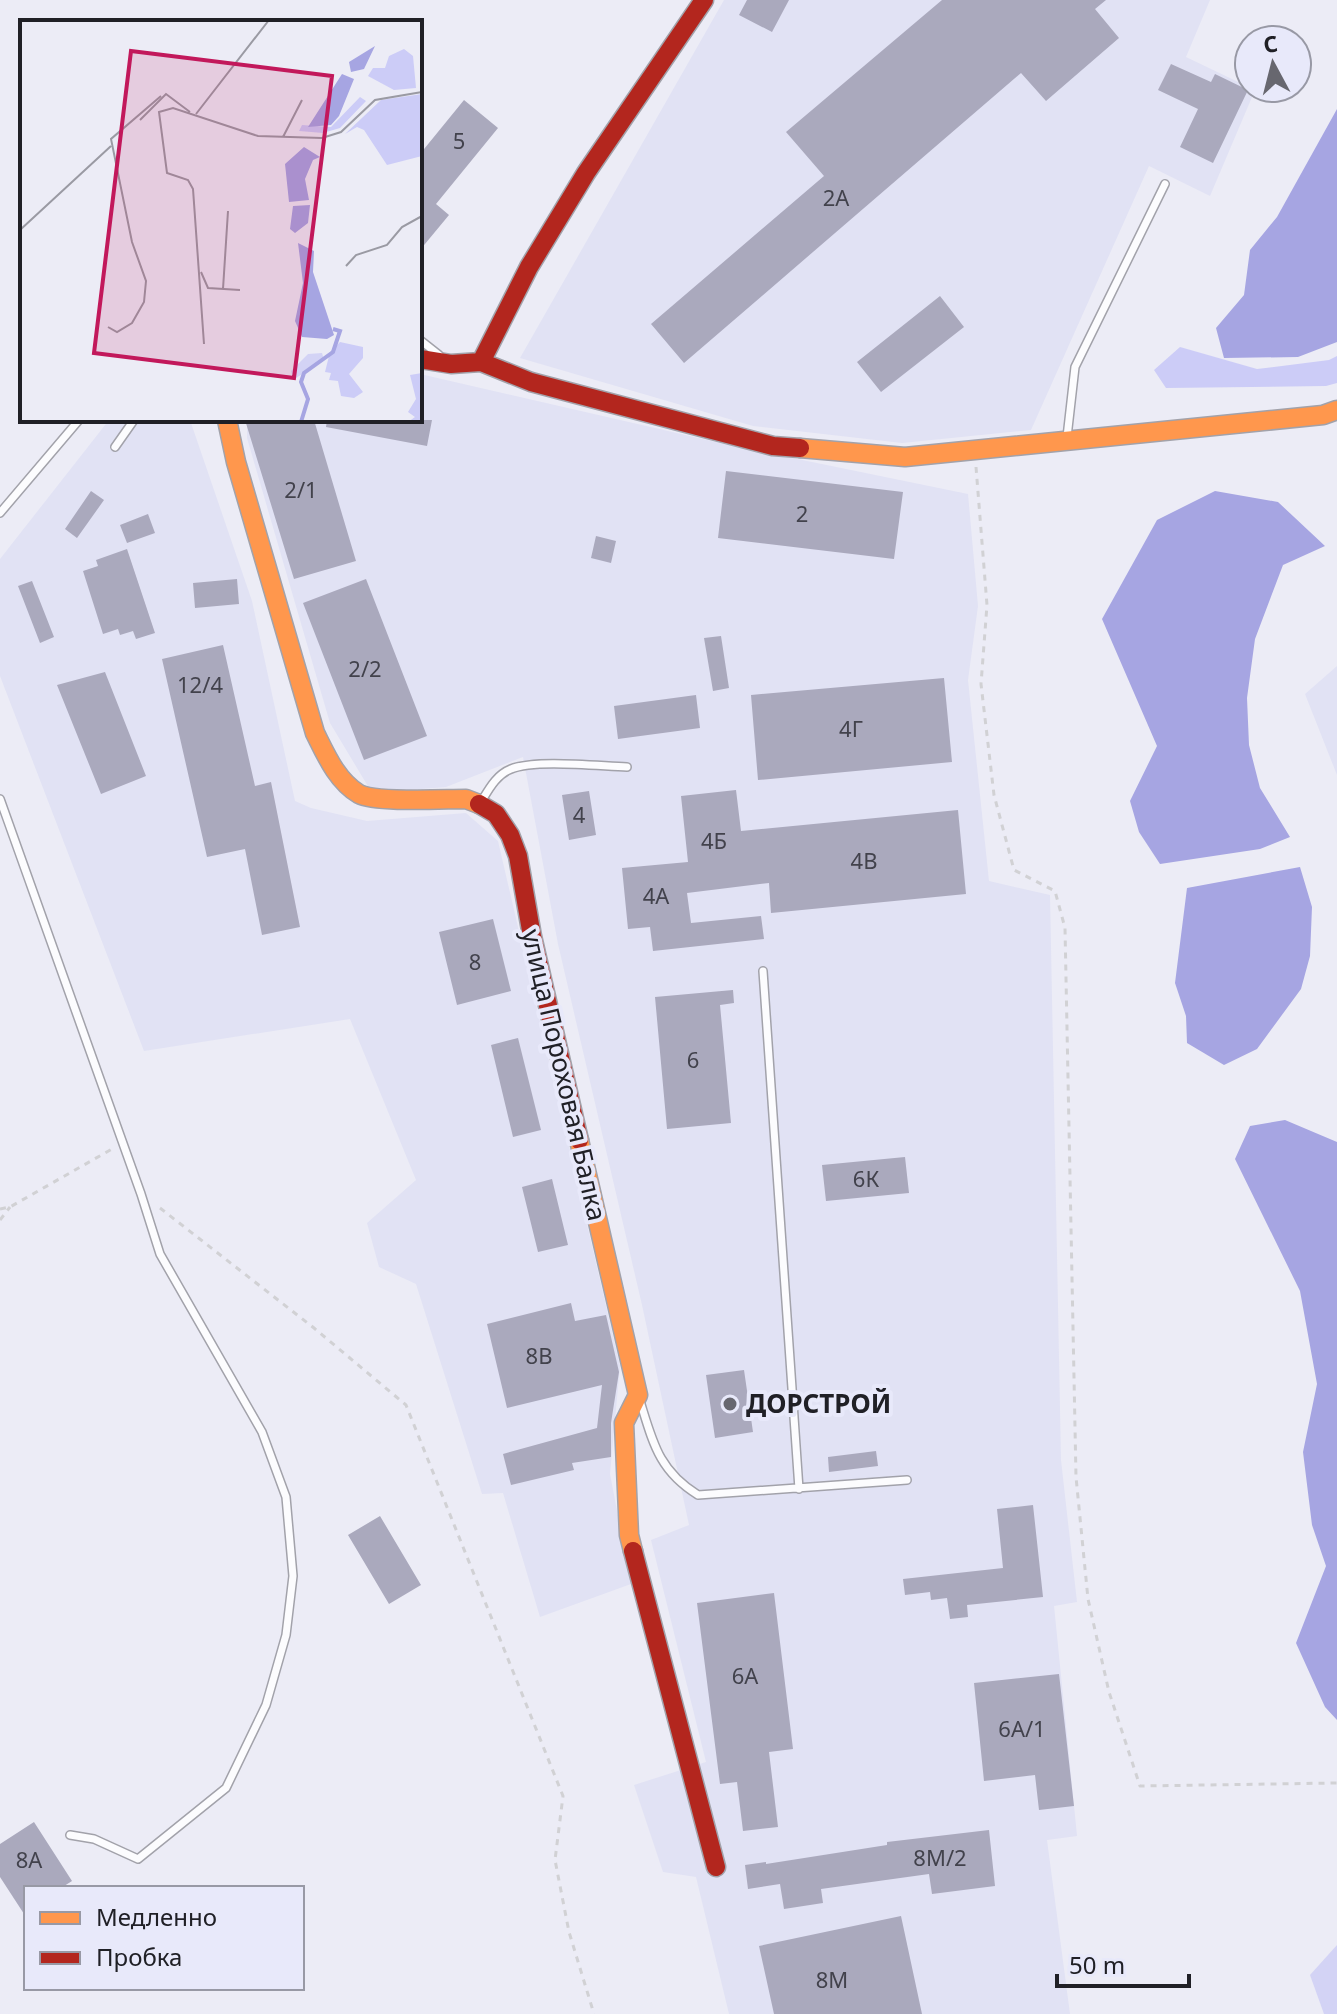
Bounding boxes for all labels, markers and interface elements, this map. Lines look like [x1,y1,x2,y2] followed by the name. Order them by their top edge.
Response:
[20,20,422,422] inset map
[1233,24,1313,104] north arrow
[1262,27,1279,59] text: С
[453,125,465,155] house number: 5
[823,182,850,212] house number: 2А
[284,474,318,504] house number: 2/1
[796,498,808,528] house number: 2
[348,653,382,683] house number: 2/2
[177,669,223,699] house number: 12/4
[839,713,863,743] house number: 4Г
[573,799,586,829] house number: 4
[701,825,727,855] house number: 4Б
[851,845,877,875] house number: 4В
[643,880,670,910] house number: 4А
[514,925,616,1224] street label: улица Пороховая Балка
[469,946,481,976] house number: 8
[687,1044,699,1074] house number: 6
[853,1163,879,1193] house number: 6К
[526,1340,552,1370] house number: 8В
[746,1385,891,1421] place label: ДОРСТРОЙ
[721,1395,739,1413] marker: ДОРСТРОЙ
[732,1660,759,1690] house number: 6А
[998,1713,1046,1743] house number: 6А/1
[913,1842,967,1872] house number: 8М/2
[16,1844,43,1874] house number: 8А
[24,1886,304,1990] legend
[96,1900,217,1933] text: Медленно
[1057,1938,1189,1988] scale bar
[96,1940,182,1973] text: Пробка
[1069,1948,1125,1981] text: 50 m
[816,1964,848,1994] house number: 8М

